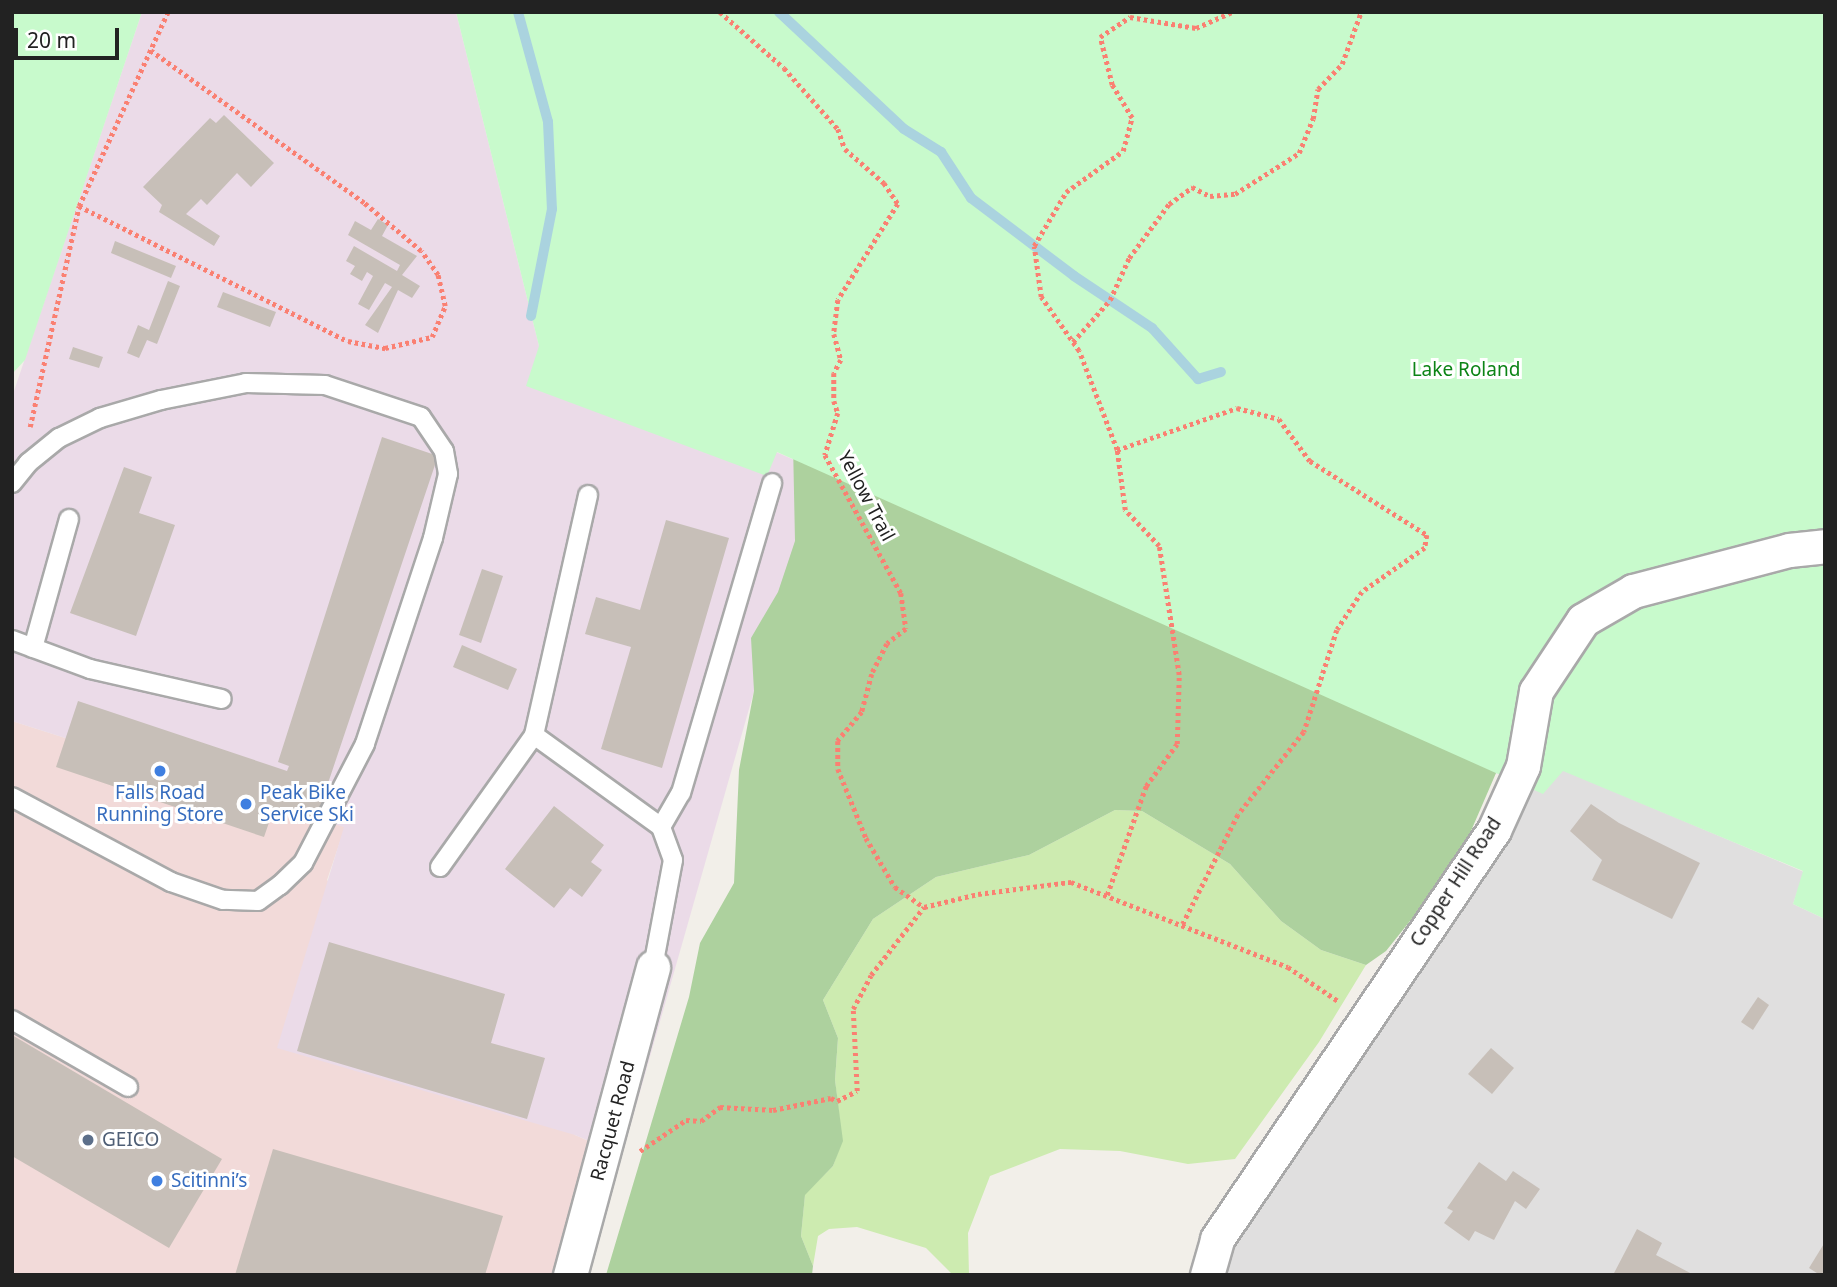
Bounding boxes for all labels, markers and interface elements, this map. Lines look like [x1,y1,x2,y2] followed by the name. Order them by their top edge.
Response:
[18,14,122,58] scale bar
[27,26,76,54] text: 20 m
[1412,359,1520,381] park label: Lake Roland
[833,447,899,545] street label: Yellow Trail
[152,763,168,779] marker: Falls Road Running Store
[96,782,224,826] place label: Falls Road Running Store
[260,782,354,826] place label: Peak Bike Service Ski
[238,796,254,812] marker: Peak Bike Service Ski
[1406,813,1506,951] street label: Copper Hill Road
[586,1059,640,1183] street label: Racquet Road
[102,1129,159,1151] place label: GEICO
[80,1132,96,1148] marker: GEICO
[171,1170,247,1192] place label: Scitinni’s
[149,1173,165,1189] marker: Scitinni’s

